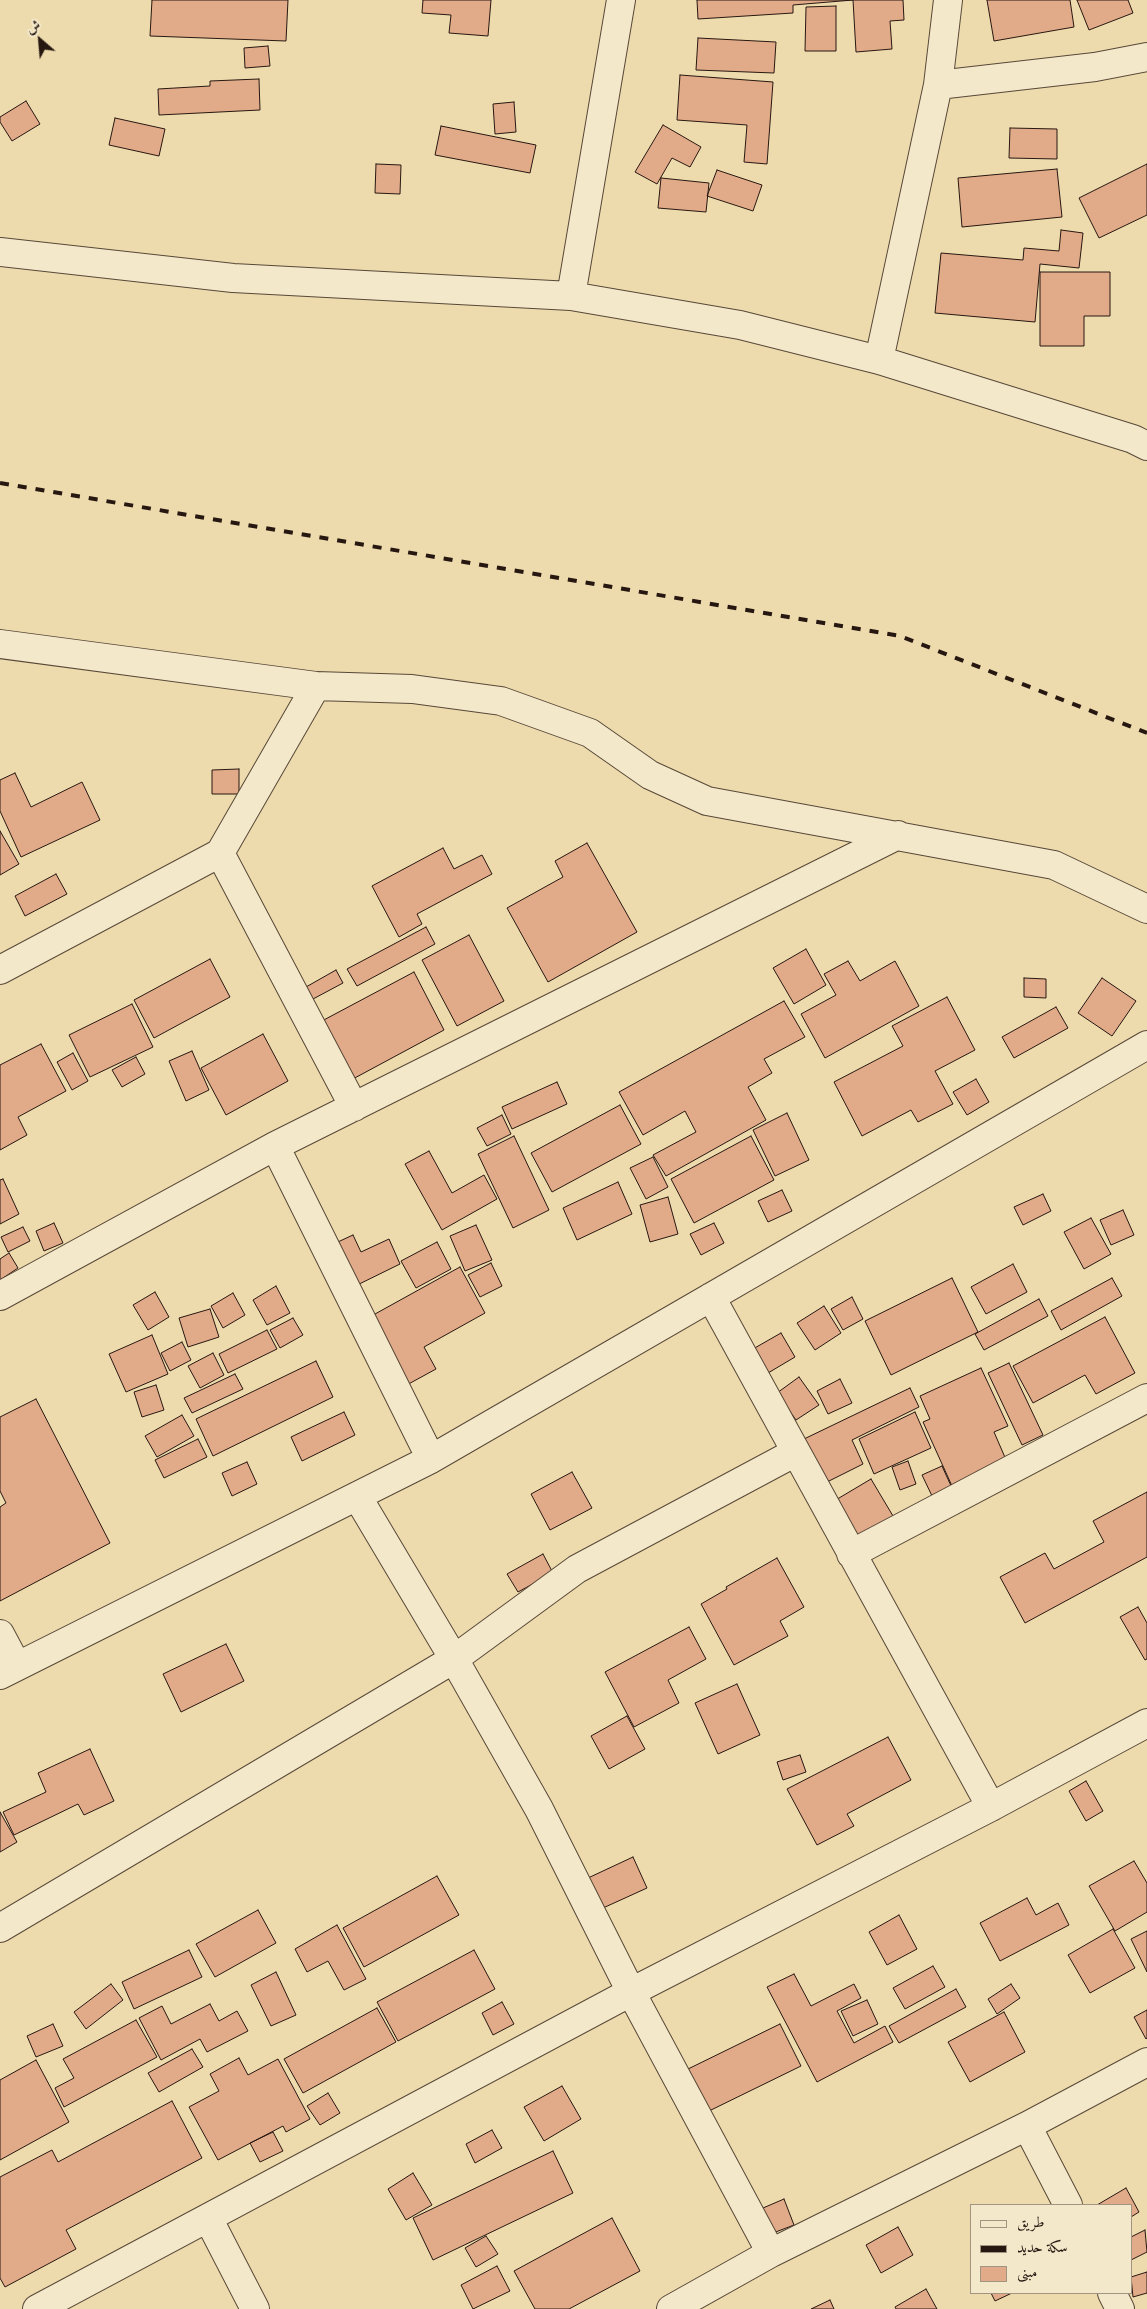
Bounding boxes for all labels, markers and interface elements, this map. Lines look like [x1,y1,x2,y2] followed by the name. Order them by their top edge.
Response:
[15,15,65,65] north arrow
[23,15,43,38] text: ش
[970,2204,1132,2294] legend
[1017,2212,1044,2231] text: طريق
[1017,2237,1067,2256] text: سكة حديد
[1017,2262,1037,2281] text: مبنى

